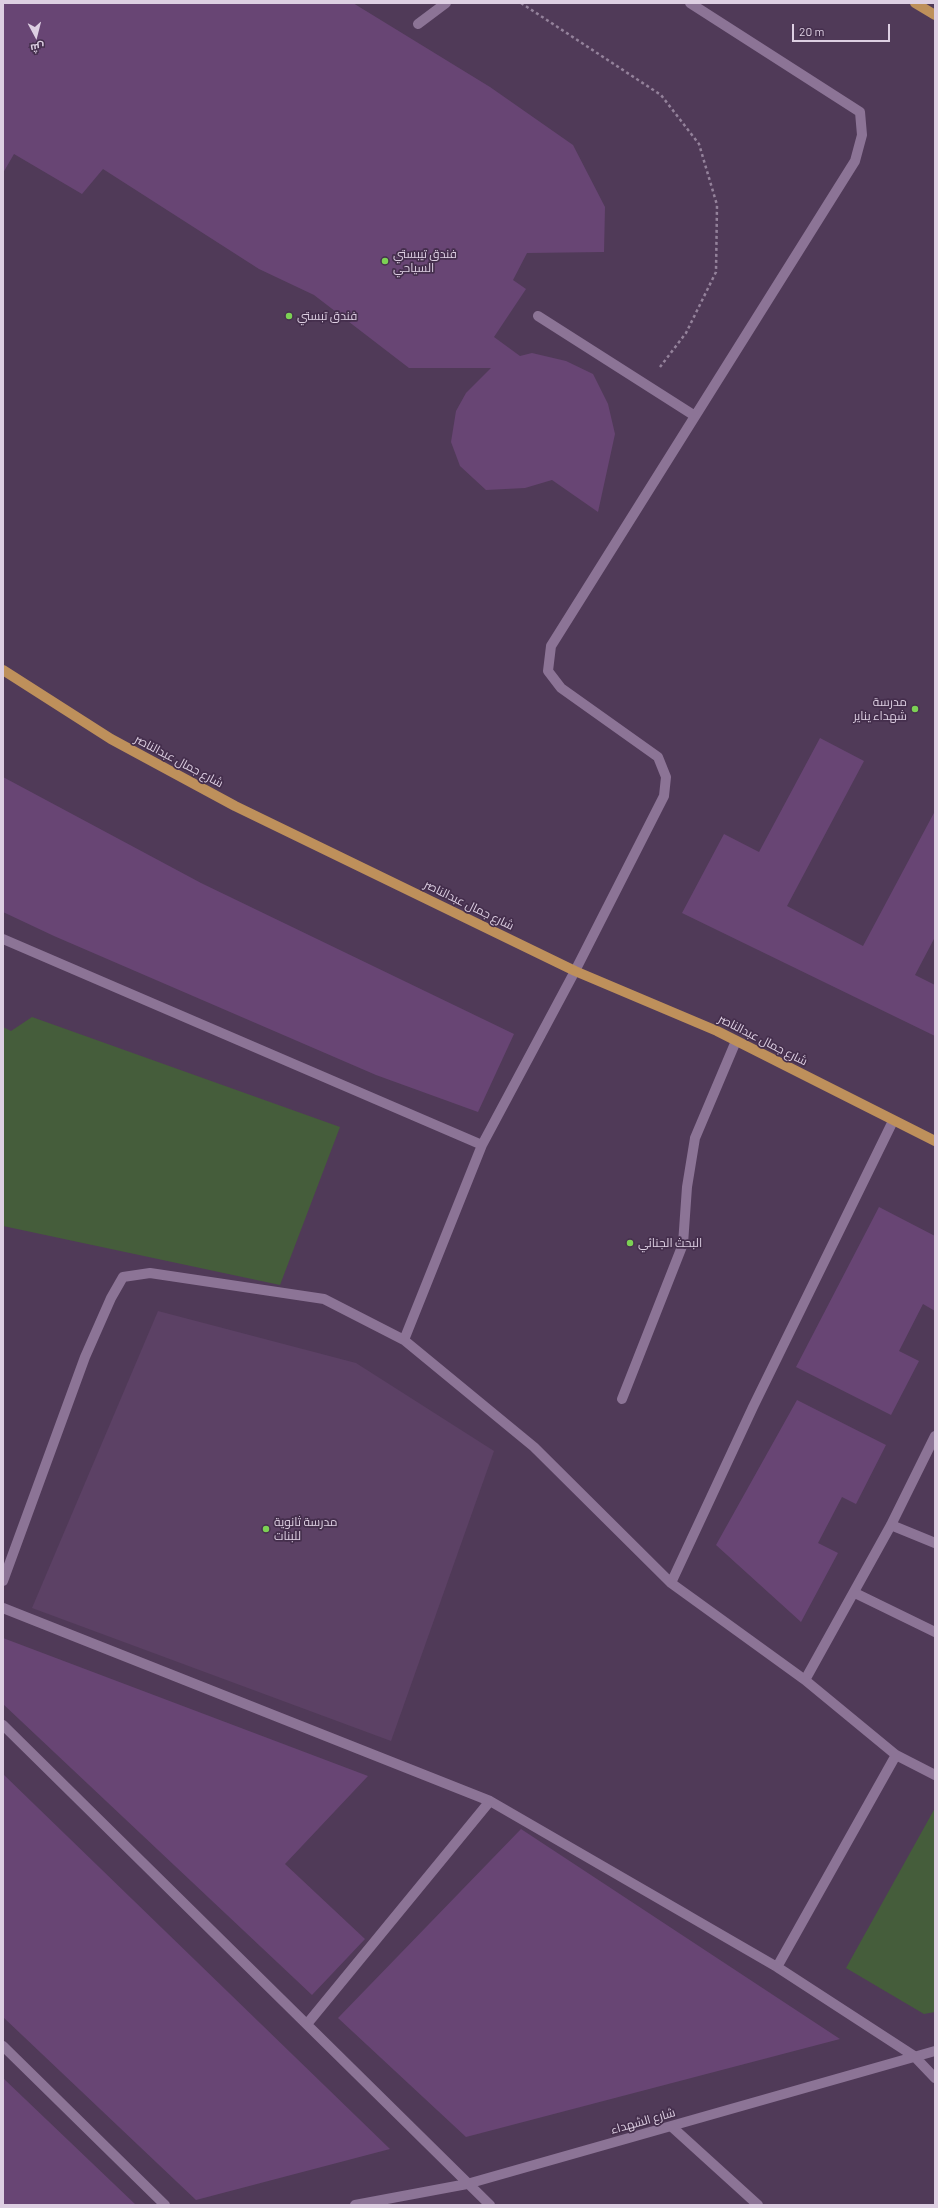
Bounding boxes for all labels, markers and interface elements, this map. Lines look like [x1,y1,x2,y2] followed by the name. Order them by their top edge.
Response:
[16,16,56,56] north arrow
[794,16,892,42] scale bar
[799,24,825,38] text: 20 m
[30,41,45,56] text: ش
[393,247,457,275] place label: فندق تيبستي السياحي
[380,256,390,266] marker: فندق تيبستي السياحي
[297,309,357,323] place label: فندق تبستي
[284,311,294,321] marker: فندق تبستي
[854,695,907,723] place label: مدرسة شهداء يناير
[910,704,920,714] marker: مدرسة شهداء يناير
[132,732,226,790] street label: شارع جمال عبدالناصر
[422,877,516,933] street label: شارع جمال عبدالناصر
[716,1011,810,1069] street label: شارع جمال عبدالناصر
[638,1236,702,1250] place label: البحث الجنائي
[625,1238,635,1248] marker: البحث الجنائي
[274,1515,338,1543] place label: مدرسة ثانوية للبنات
[261,1524,271,1534] marker: مدرسة ثانوية للبنات
[609,2105,677,2137] street label: شارع الشهداء

